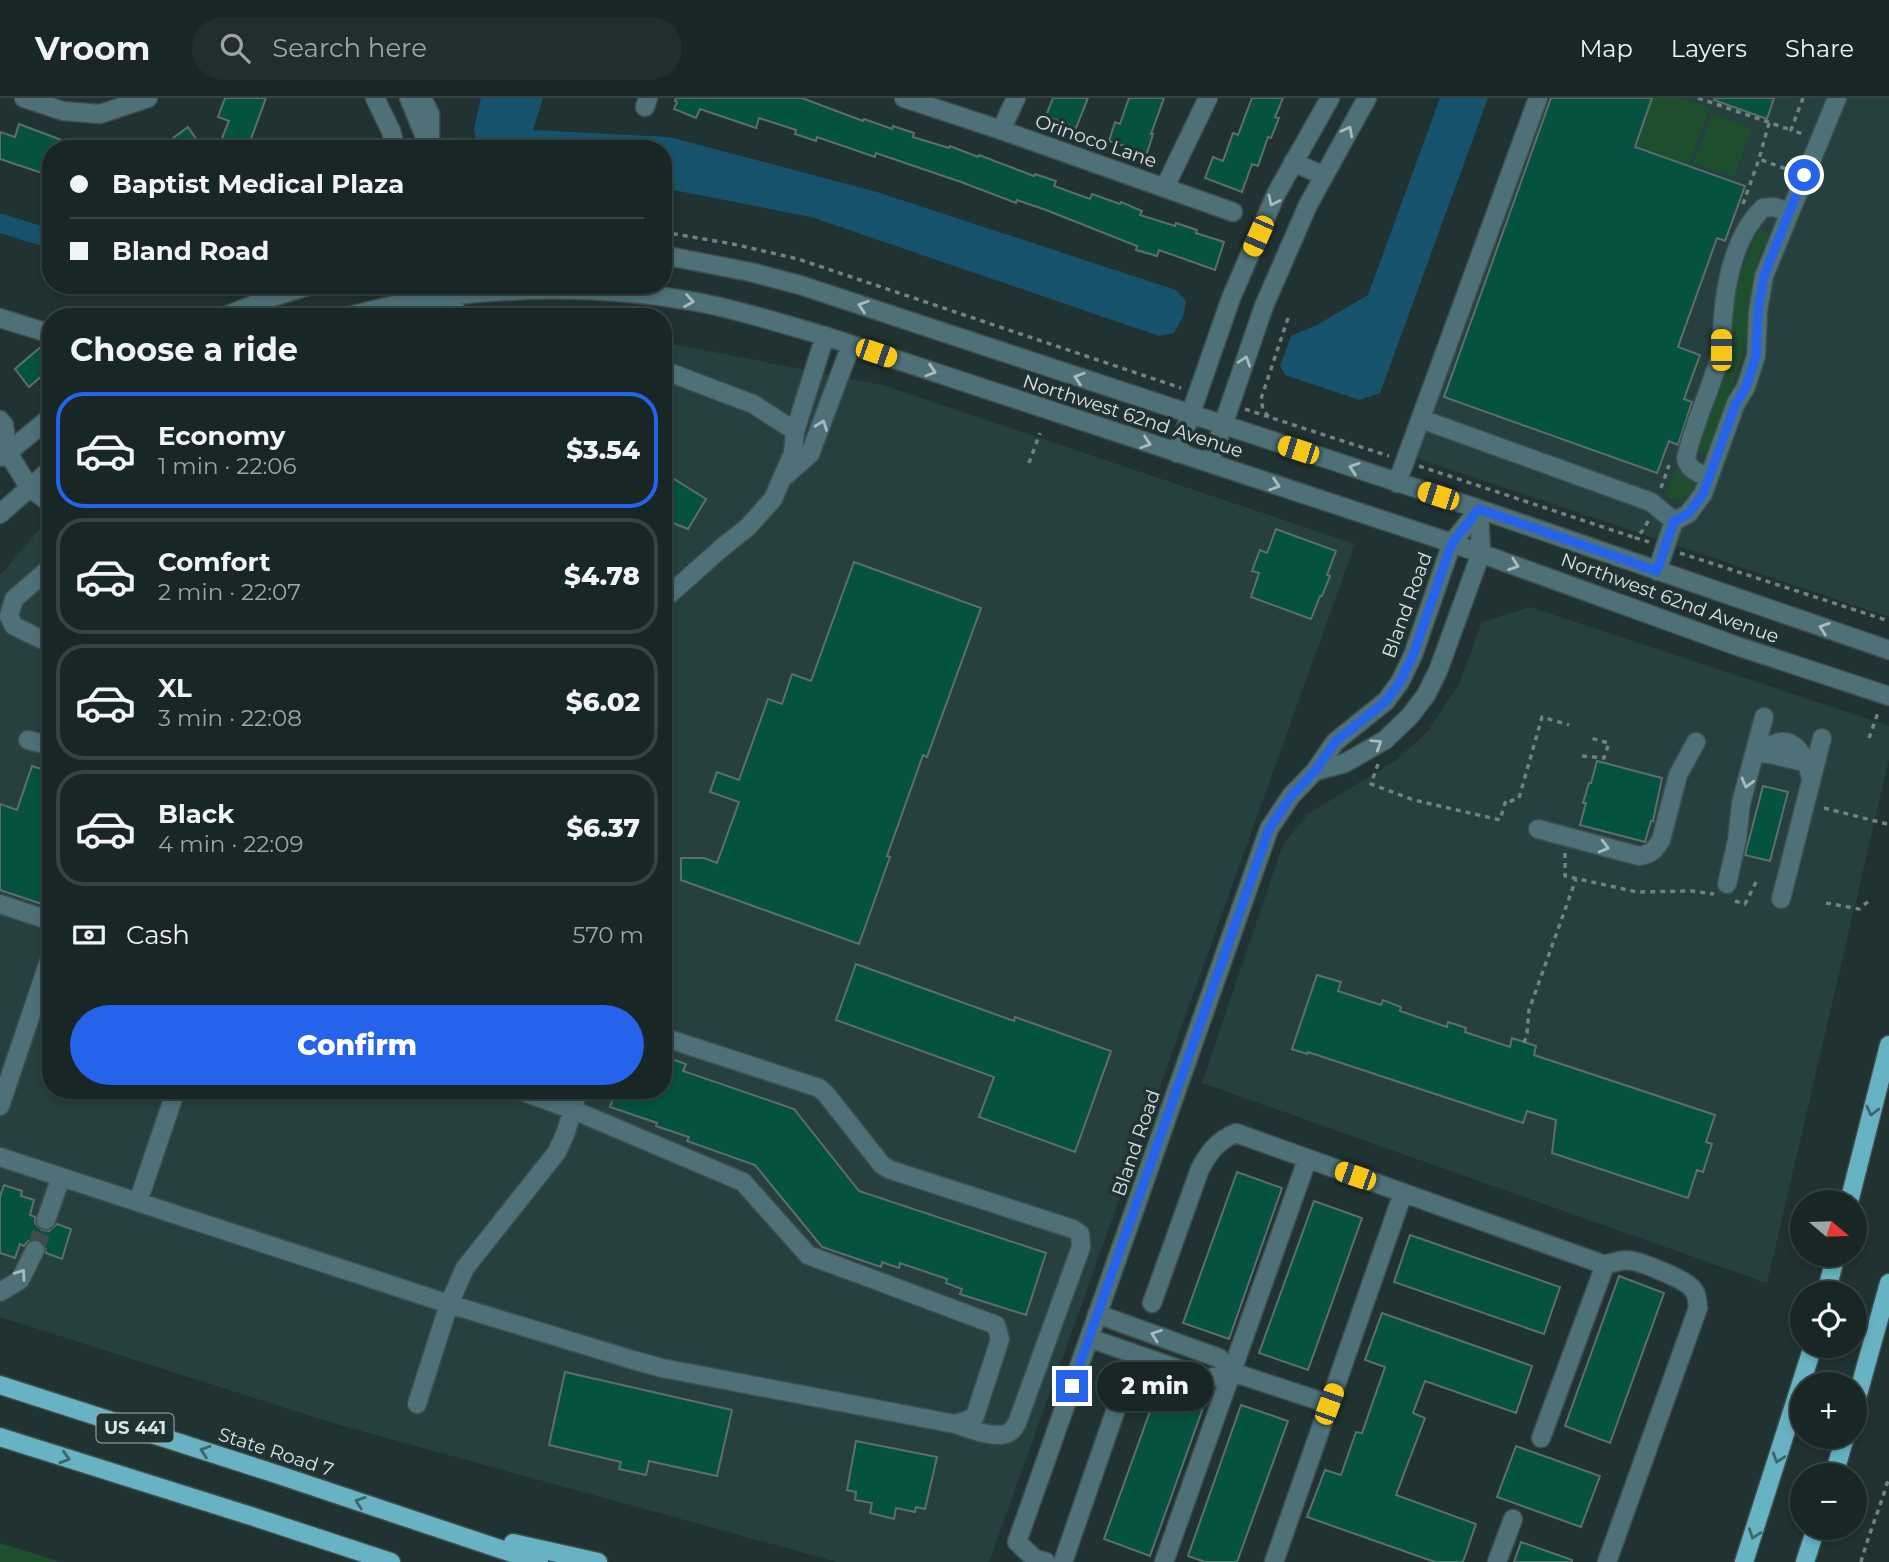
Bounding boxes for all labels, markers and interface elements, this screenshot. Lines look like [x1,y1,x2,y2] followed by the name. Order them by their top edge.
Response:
[192,17,682,80] search box
[35,28,150,68] text: Vroom
[216,29,254,67] icon: search
[272,32,427,64] text: Search here
[1579,34,1633,63] text: Map
[1671,34,1747,63] text: Layers
[1785,34,1854,63] text: Share
[1032,109,1160,173] street label: Orinoco Lane
[1340,126,1353,139] one-way arrow
[1788,159,1820,191] route start
[112,168,404,200] text: Baptist Medical Plaza
[1267,194,1281,206] one-way arrow
[1240,213,1277,259] car
[112,235,269,267] text: Bland Road
[683,293,695,308] one-way arrow
[858,300,870,315] one-way arrow
[1711,329,1732,371] car
[70,330,298,369] text: Choose a ride
[853,336,900,370] car
[1237,356,1251,368] one-way arrow
[924,363,936,377] one-way arrow
[1020,369,1246,463] street label: Northwest 62nd Avenue
[1074,372,1086,386] one-way arrow
[74,419,137,482] icon: car
[158,420,285,452] text: Economy
[814,420,828,432] one-way arrow
[566,434,640,466] text: $3.54
[1140,434,1152,449] one-way arrow
[1275,434,1322,466] car
[158,452,297,480] text: 1 min · 22:06
[1348,462,1360,477] one-way arrow
[1268,477,1280,491] one-way arrow
[1415,480,1462,512] car
[74,545,137,608] icon: car
[158,546,270,578] text: Comfort
[1558,548,1782,648] street label: Northwest 62nd Avenue
[1377,549,1437,661] street label: Bland Road
[1507,557,1519,571] one-way arrow
[564,560,640,592] text: $4.78
[158,578,301,606] text: 2 min · 22:07
[1819,622,1831,636] one-way arrow
[74,671,137,734] icon: car
[158,672,192,704] text: XL
[566,686,640,718] text: $6.02
[158,704,302,732] text: 3 min · 22:08
[1369,739,1382,752] one-way arrow
[1741,777,1755,789] one-way arrow
[74,797,137,860] icon: car
[158,798,234,830] text: Black
[566,812,640,844] text: $6.37
[158,830,303,858] text: 4 min · 22:09
[1597,839,1609,853] one-way arrow
[70,916,108,954] icon: cash
[126,919,190,951] text: Cash
[573,921,644,949] text: 570 m
[70,1005,644,1085] button: Confirm
[1107,1087,1165,1199] street label: Bland Road
[1866,1105,1880,1117] one-way arrow
[1332,1159,1379,1193] car
[1790,1190,1867,1267] north arrow
[1790,1190,1867,1540] map controls
[13,1269,25,1282] one-way arrow
[1790,1281,1867,1358] button: locate
[1150,1329,1162,1343] one-way arrow
[1096,1362,1212,1410] callout: 2 min
[1056,1370,1088,1402] route end
[1121,1372,1189,1400] text: 2 min
[1790,1372,1867,1449] button: +
[1312,1381,1347,1427] car
[96,1414,174,1442] road number: US 441
[215,1423,337,1481] street label: State Road 7
[199,1445,211,1459] one-way arrow
[59,1449,71,1464] one-way arrow
[1772,1452,1787,1464] one-way arrow
[1790,1463,1867,1540] button: −
[354,1496,366,1510] one-way arrow
[1747,1528,1762,1540] one-way arrow

